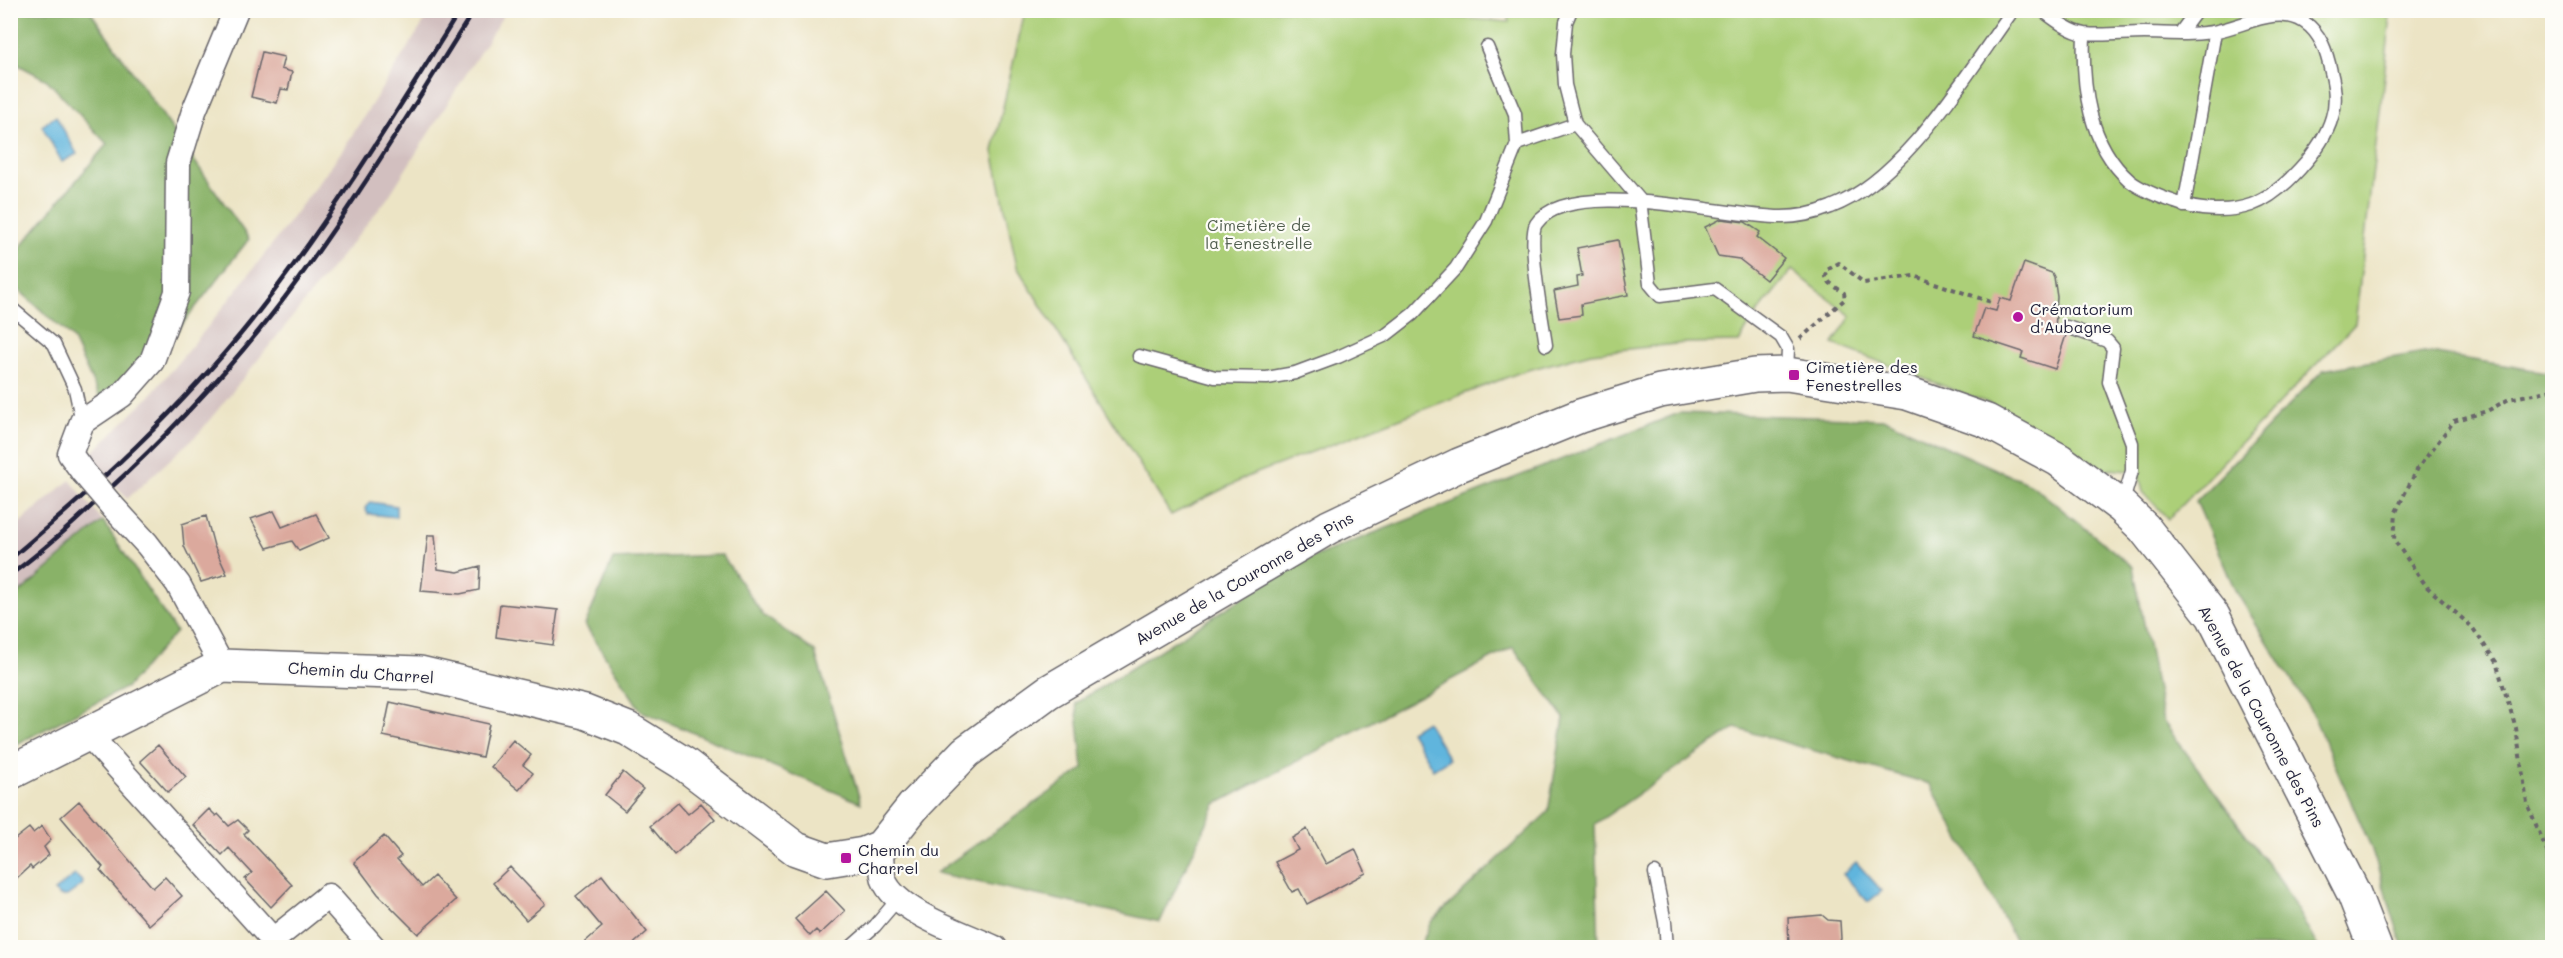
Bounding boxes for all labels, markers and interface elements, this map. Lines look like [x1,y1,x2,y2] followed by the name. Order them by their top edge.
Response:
[1205,214,1313,253] park label: Cimetière de la Fenestrelle
[2030,298,2133,337] place label: Crématorium d'Aubagne
[2011,310,2025,324] marker: Crématorium d'Aubagne
[1806,356,1918,395] place label: Cimetière des Fenestrelles
[1787,368,1801,382] marker: Cimetière des Fenestrelles
[1131,507,1357,649] street label: Avenue de la Couronne des Pins
[2194,601,2330,831] street label: Avenue de la Couronne des Pins
[287,656,435,688] street label: Chemin du Charrel
[858,839,939,878] place label: Chemin du Charrel
[839,851,853,865] marker: Chemin du Charrel

